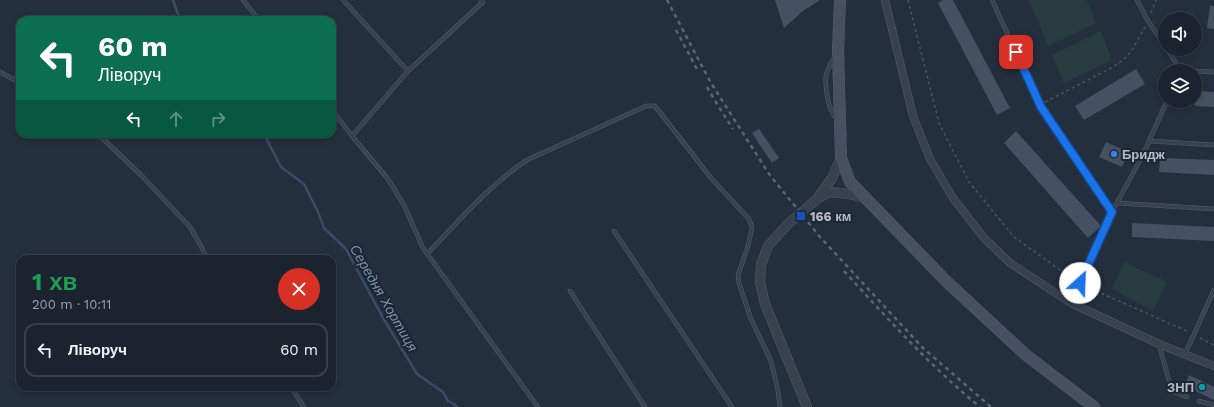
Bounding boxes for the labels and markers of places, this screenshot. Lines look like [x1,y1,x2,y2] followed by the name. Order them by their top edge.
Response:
[999,35,1033,69] pin
[1122,147,1166,162] place label: Бридж
[1109,149,1119,159] marker: Бридж
[810,209,851,224] place label: 166 км
[795,210,807,222] marker: 166 км
[1167,380,1194,395] place label: ЗНП
[1197,382,1207,392] marker: ЗНП

